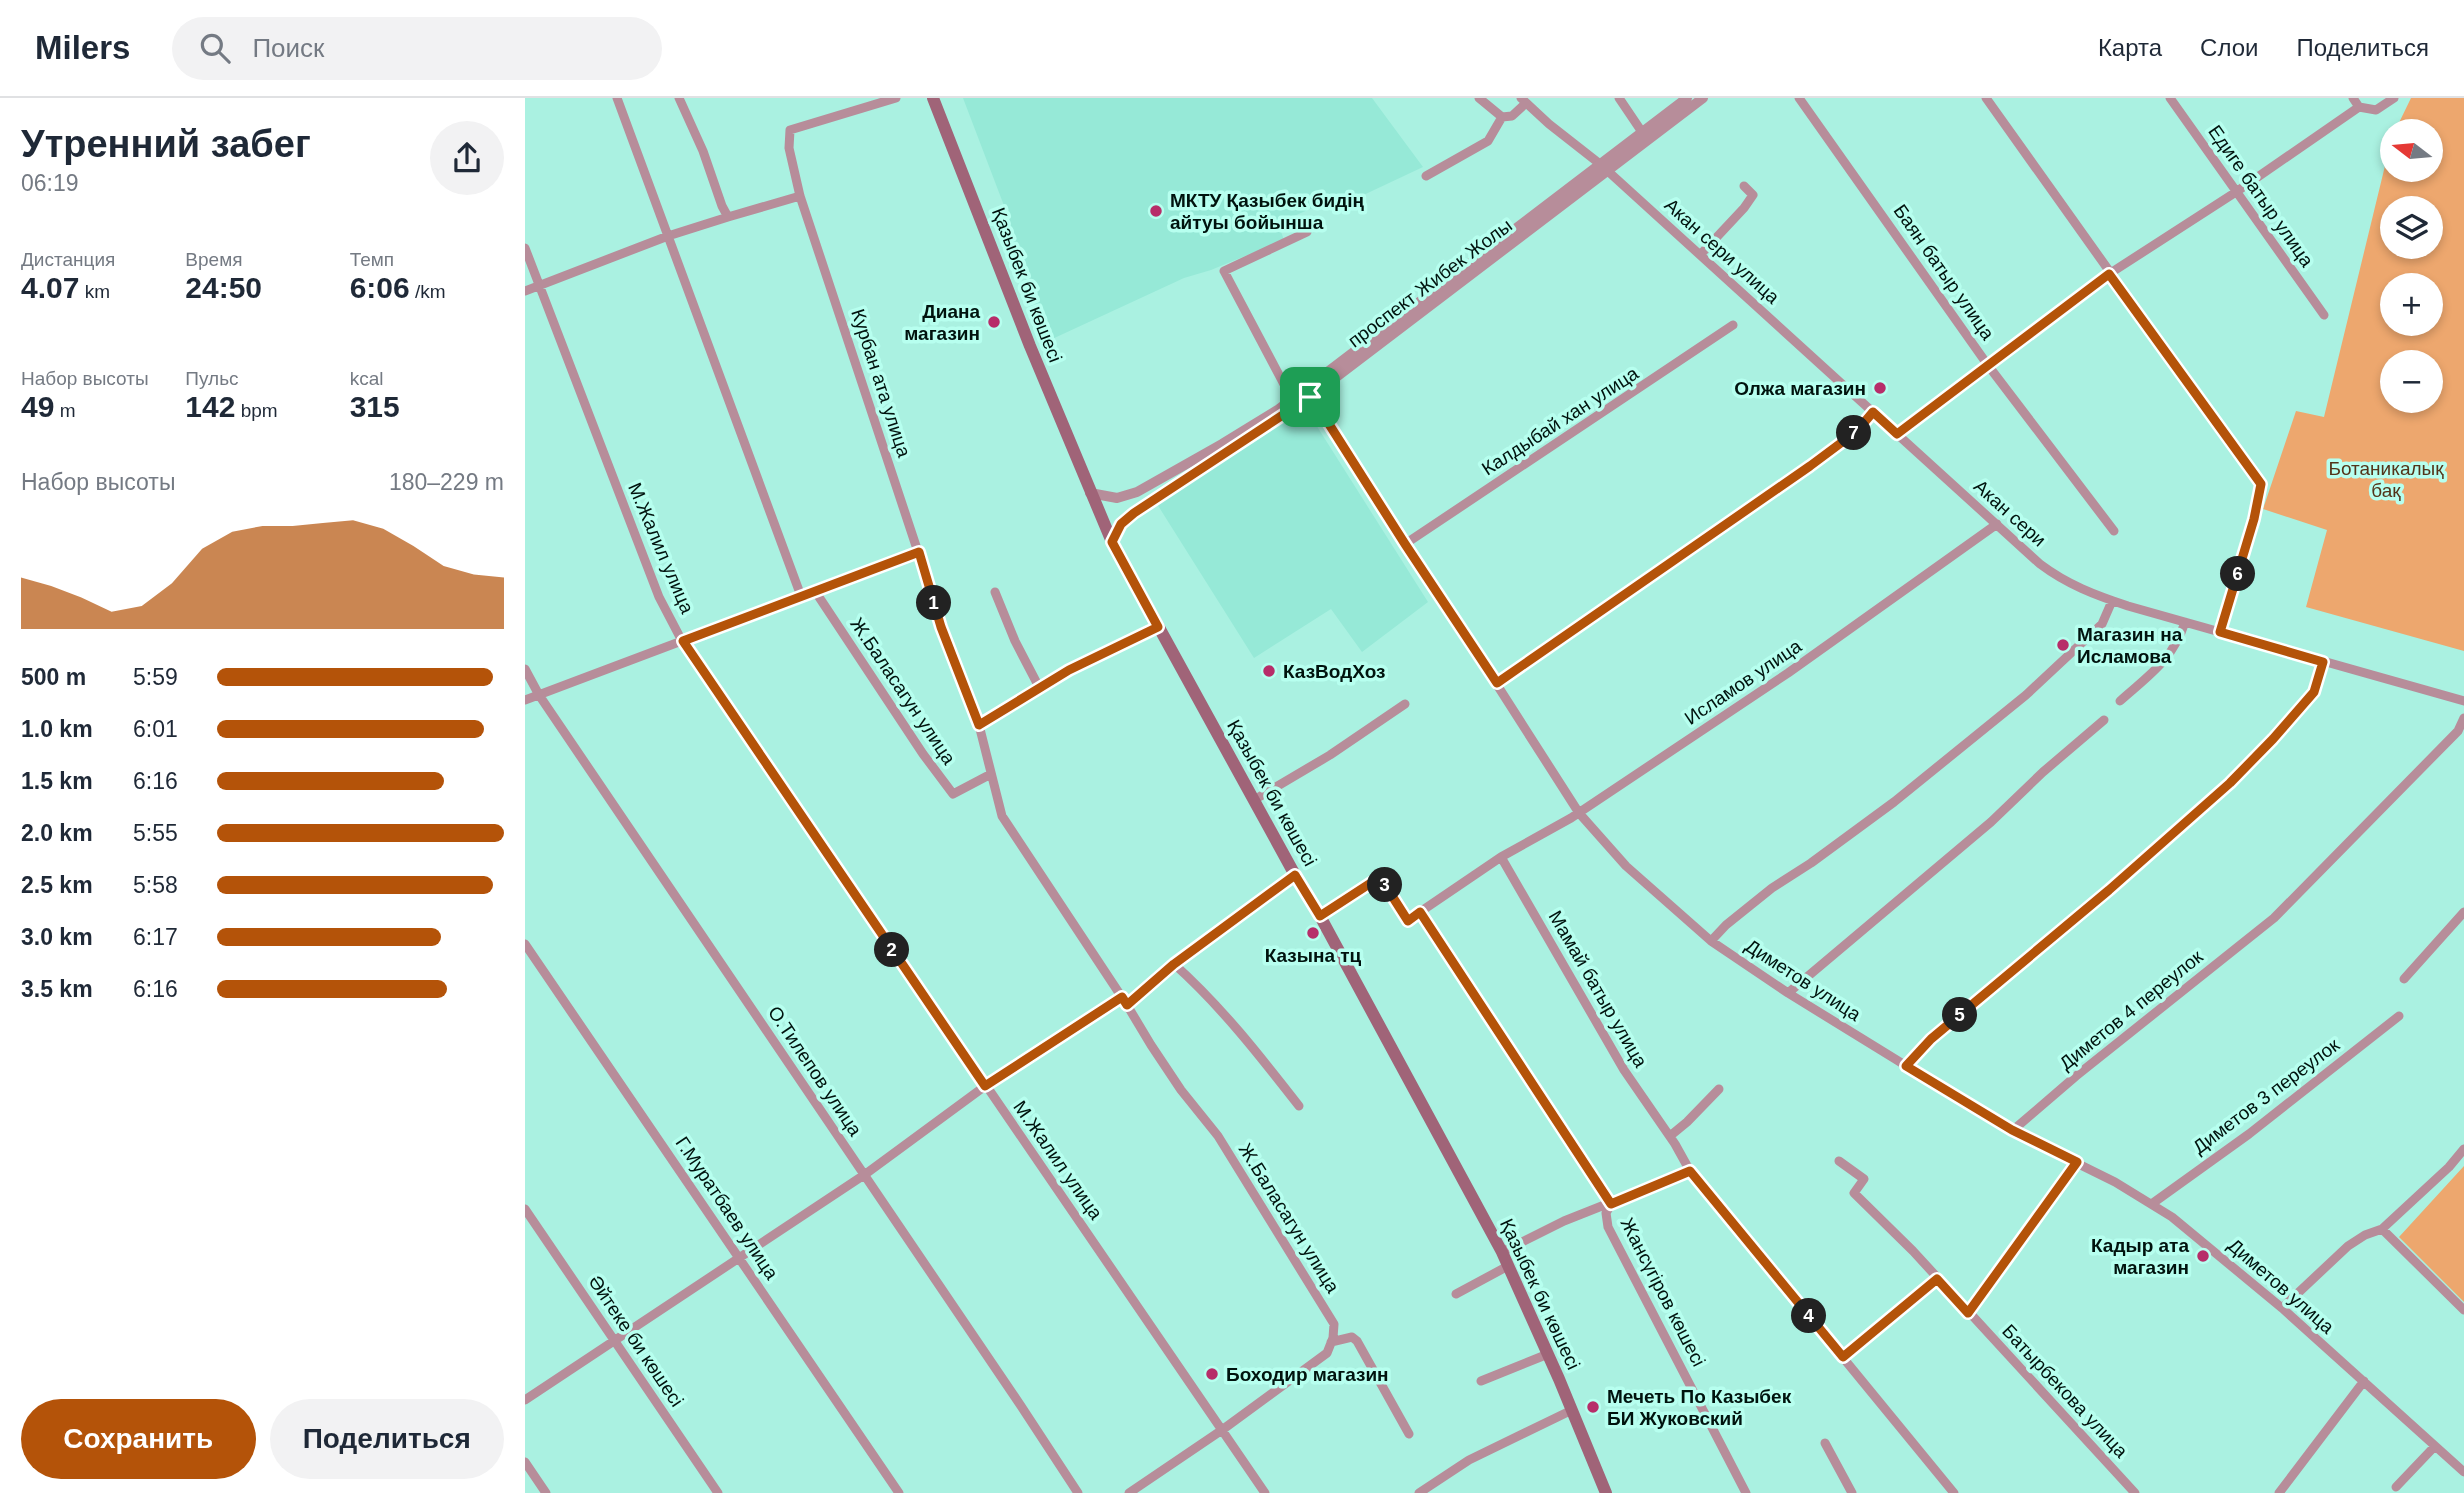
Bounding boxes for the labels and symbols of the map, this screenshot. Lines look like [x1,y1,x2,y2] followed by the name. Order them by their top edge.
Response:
[2380,119,2443,182] north arrow
[2204,121,2318,271] street label: Едиге батыр улица
[1170,190,1365,233] place label: МКТУ Қазыбек бидің айтуы бойынша
[1661,194,1784,308] street label: Акан сери улица
[1889,200,1999,344] street label: Баян батыр улица
[1148,203,1164,219] marker: МКТУ Қазыбек бидің айтуы бойынша
[988,205,1066,365] street label: Қазыбек би көшесі
[1344,215,1516,351] street label: проспект Жибек Жолы
[904,301,980,344] place label: Диана магазин
[847,306,915,460] street label: Курбан ата улица
[986,314,1002,330] marker: Диана магазин
[1478,362,1642,479] street label: Калдыбай хан улица
[1280,367,1340,427] pin
[1734,378,1866,399] place label: Олжа магазин
[1872,380,1888,396] marker: Олжа магазин
[1837,416,1871,450] pin: 7
[2328,458,2444,501] park label: Ботаникалық бақ
[1970,475,2050,551] street label: Акан сери
[624,480,698,617] street label: М.Жалил улица
[2221,556,2255,592] pin: 6
[917,586,951,620] pin: 1
[846,614,960,769] street label: Ж.Баласагун улица
[2077,624,2183,667] place label: Магазин на Исламова
[1681,635,1806,729] street label: Исламов улица
[2055,637,2071,653] marker: Магазин на Исламова
[1283,661,1385,682] place label: КазВодХоз
[1261,663,1277,679] marker: КазВодХоз
[1223,716,1321,870] street label: Қазыбек би көшесі
[1367,868,1403,902] pin: 3
[1545,907,1652,1071] street label: Мамай батыр улица
[1305,925,1321,941] marker: Казына тц
[875,932,909,968] pin: 2
[1741,935,1865,1025] street label: Диметов улица
[1265,945,1362,966] place label: Казына тц
[2055,945,2207,1074] street label: Диметов 4 переулок
[1943,998,1977,1032] pin: 5
[764,1002,866,1140] street label: О.Тилепов улица
[2189,1034,2344,1158] street label: Диметов 3 переулок
[1009,1097,1107,1224] street label: М.Жалил улица
[672,1133,783,1284] street label: Г.Муратбаев улица
[1235,1139,1344,1297] street label: Ж.Баласагун улица
[1616,1214,1710,1370] street label: Жансүгіров көшесі
[1496,1215,1584,1373] street label: Қазыбек би көшесі
[2224,1234,2338,1338] street label: Диметов улица
[2091,1235,2189,1278] place label: Кадыр ата магазин
[2195,1248,2211,1264] marker: Кадыр ата магазин
[584,1271,688,1411] street label: Әйтеке би көшесі
[1791,1298,1827,1334] pin: 4
[1998,1320,2132,1462] street label: Батырбекова улица
[1226,1364,1389,1385] place label: Боходир магазин
[1204,1366,1220,1382] marker: Боходир магазин
[1607,1386,1792,1429] place label: Мечеть По Казыбек БИ Жуковский
[1585,1399,1601,1415] marker: Мечеть По Казыбек БИ Жуковский

